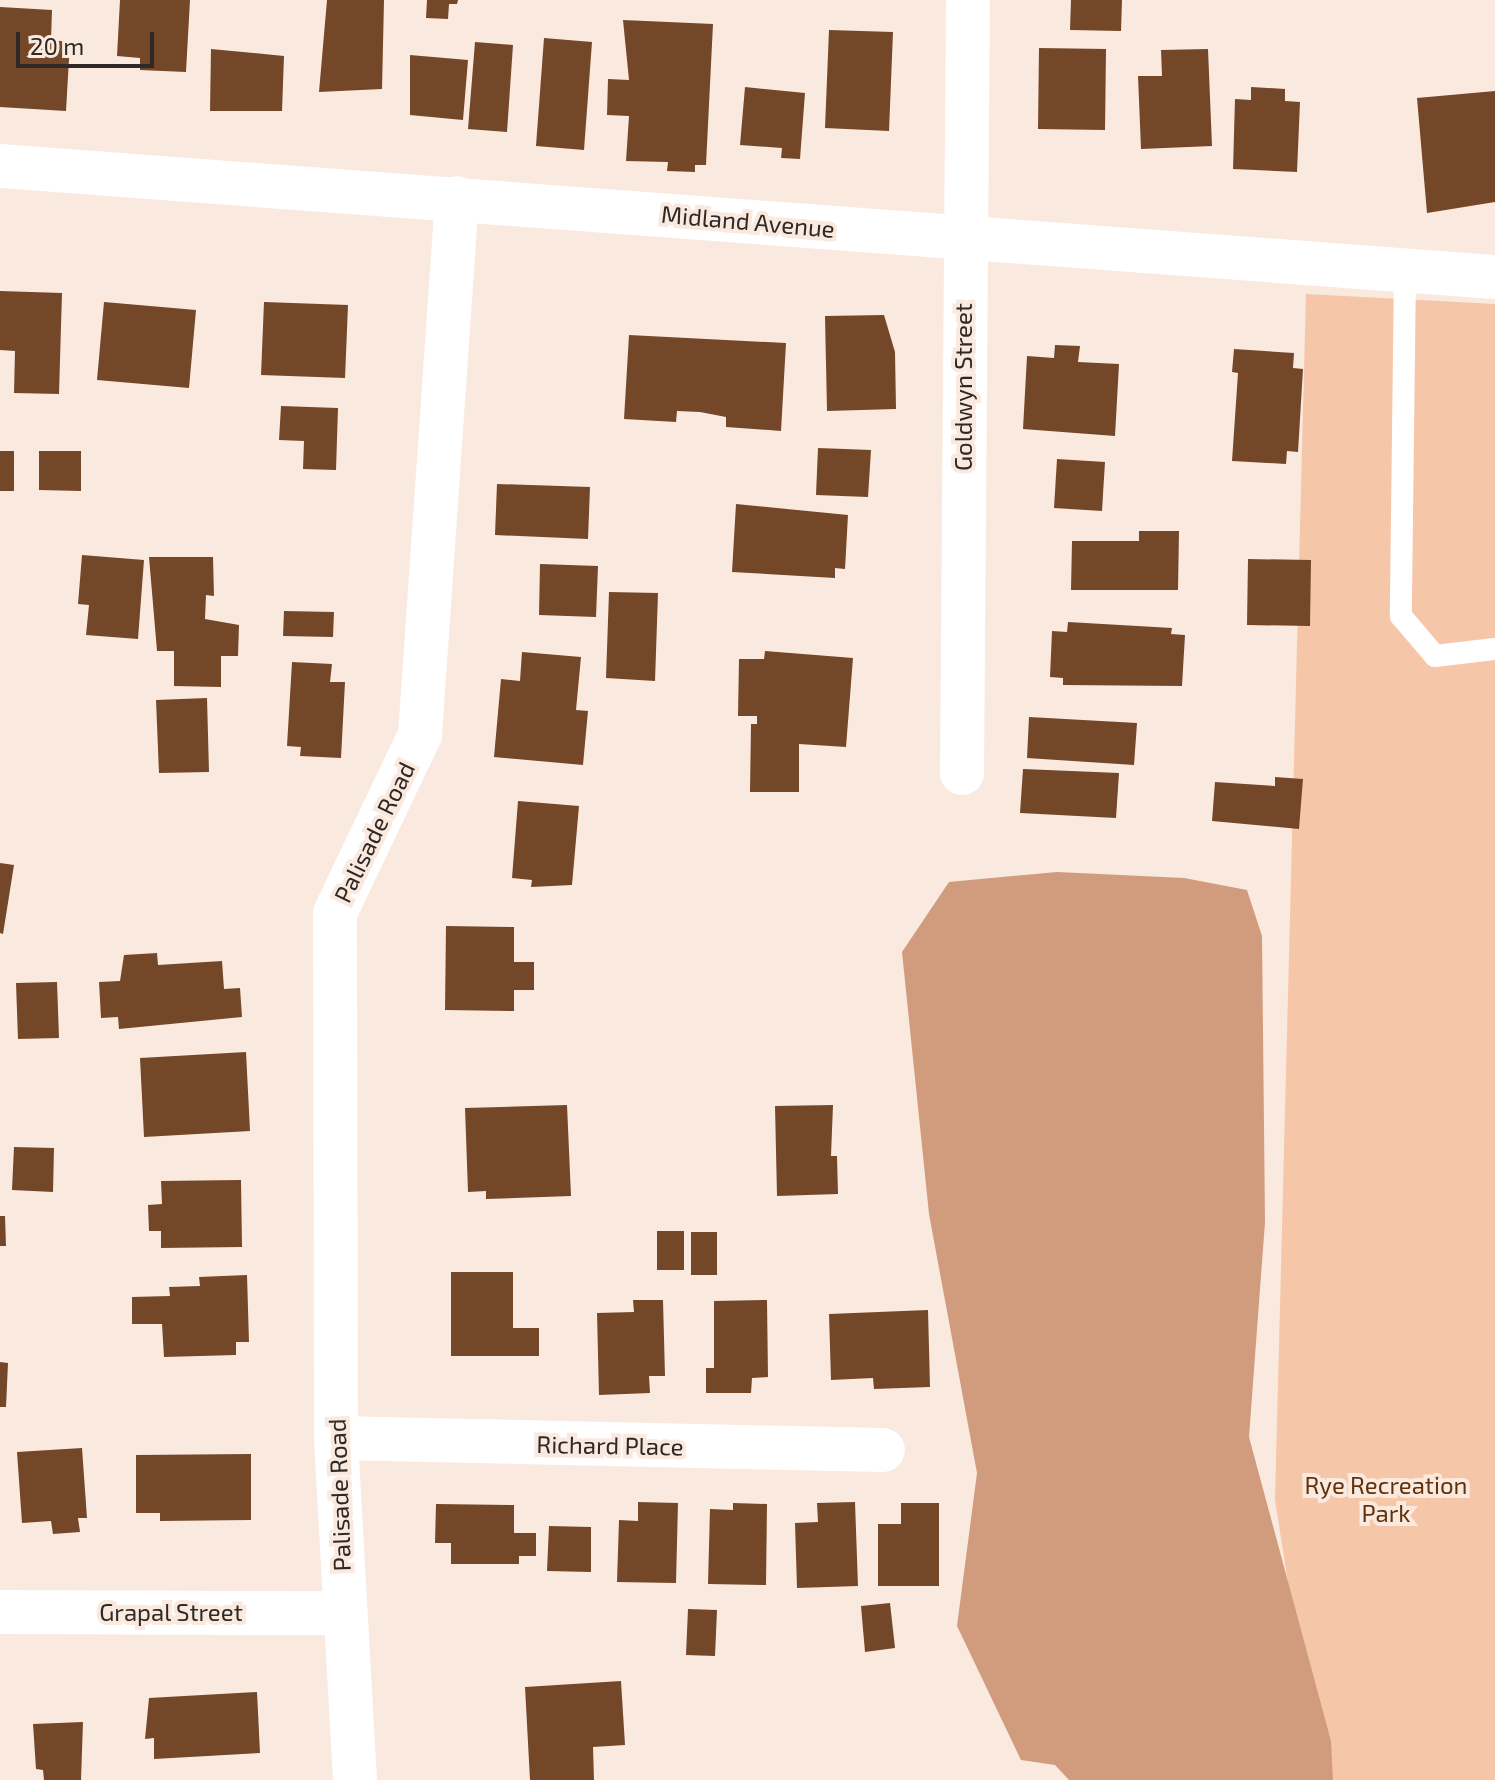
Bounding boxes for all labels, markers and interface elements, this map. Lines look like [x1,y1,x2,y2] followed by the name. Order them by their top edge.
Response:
[20,16,158,66] scale bar
[30,31,84,60] text: 20 m
[660,199,836,243] street label: Midland Avenue
[949,303,977,471] street label: Goldwyn Street
[328,757,420,907] street label: Palisade Road
[322,1418,356,1572] street label: Palisade Road
[536,1429,684,1461] street label: Richard Place
[1304,1471,1468,1527] park label: Rye Recreation Park
[99,1598,243,1626] street label: Grapal Street

